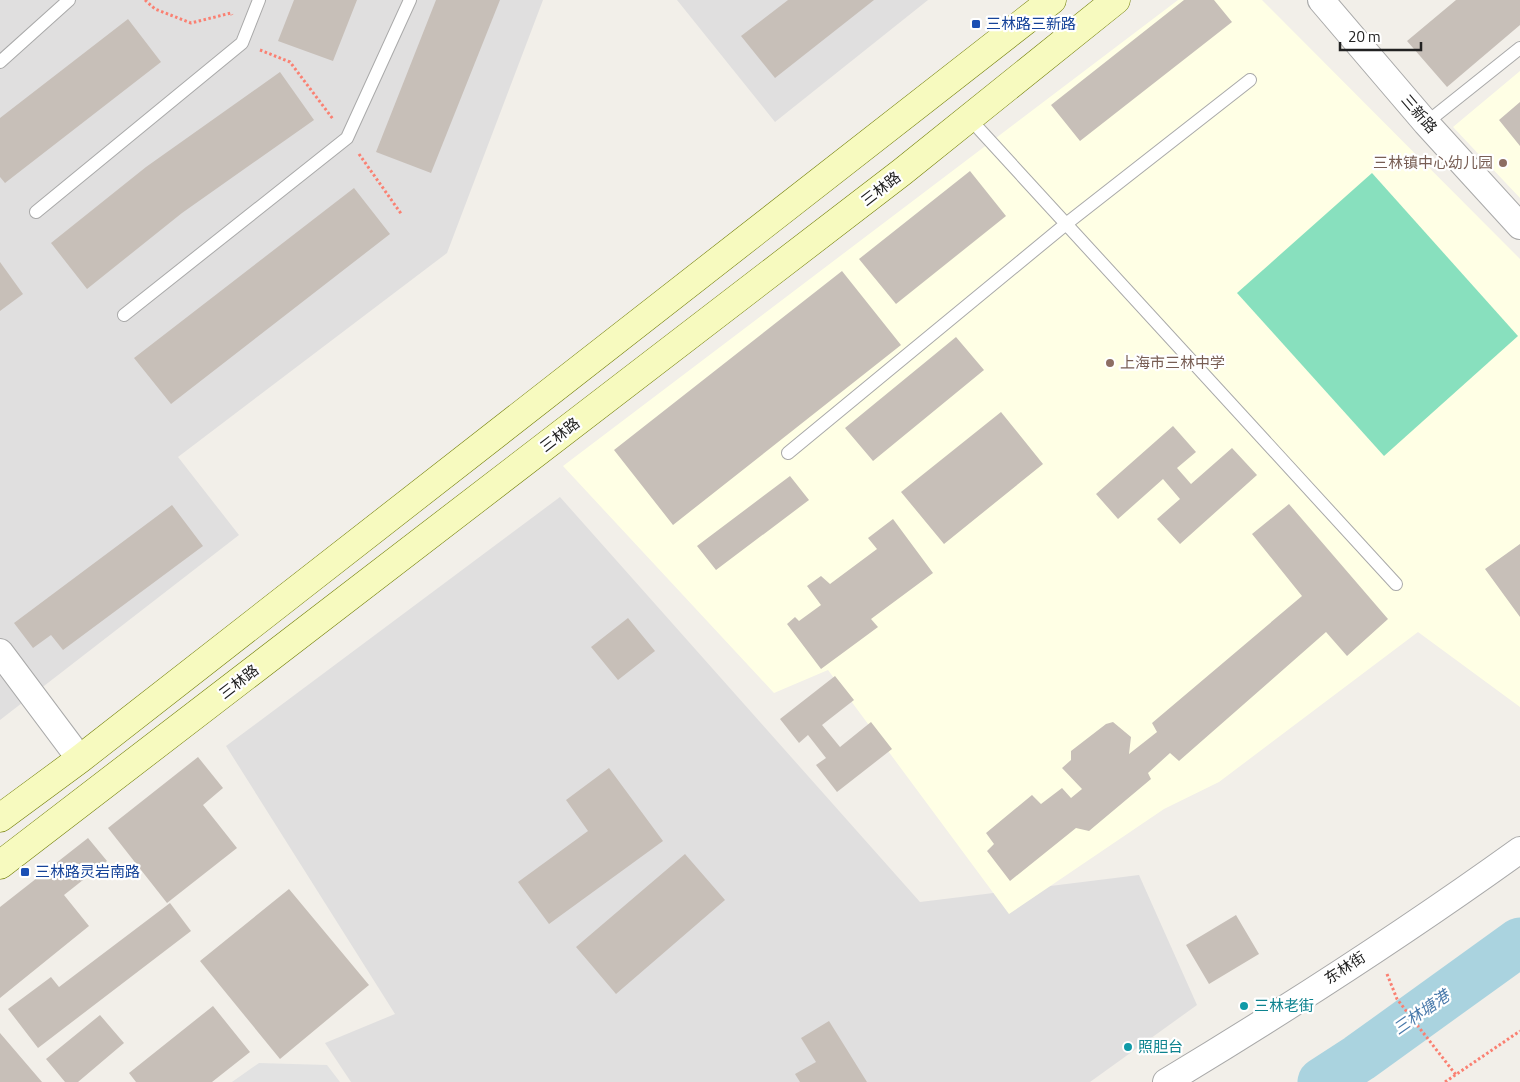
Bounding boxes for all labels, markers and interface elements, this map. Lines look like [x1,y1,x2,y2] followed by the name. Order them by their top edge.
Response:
[986,12,1076,35] place label: 三林路三新路
[970,18,982,30] marker: 三林路三新路
[1340,20,1421,52] scale bar
[1348,25,1381,48] text: 20 m
[1396,89,1443,138] street label: 三新路
[1373,151,1493,174] place label: 三林镇中心幼儿园
[1497,157,1509,169] marker: 三林镇中心幼儿园
[856,166,906,212] street label: 三林路
[1120,351,1225,374] place label: 上海市三林中学
[1104,357,1116,369] marker: 上海市三林中学
[535,412,585,458] street label: 三林路
[214,659,264,705] street label: 三林路
[35,860,140,883] place label: 三林路灵岩南路
[19,866,31,878] marker: 三林路灵岩南路
[1320,946,1370,989] street label: 东林街
[1388,983,1456,1040] water label: 三林塘港
[1254,994,1314,1017] place label: 三林老街
[1238,1000,1250,1012] marker: 三林老街
[1138,1035,1183,1058] place label: 照胆台
[1122,1041,1134,1053] marker: 照胆台

